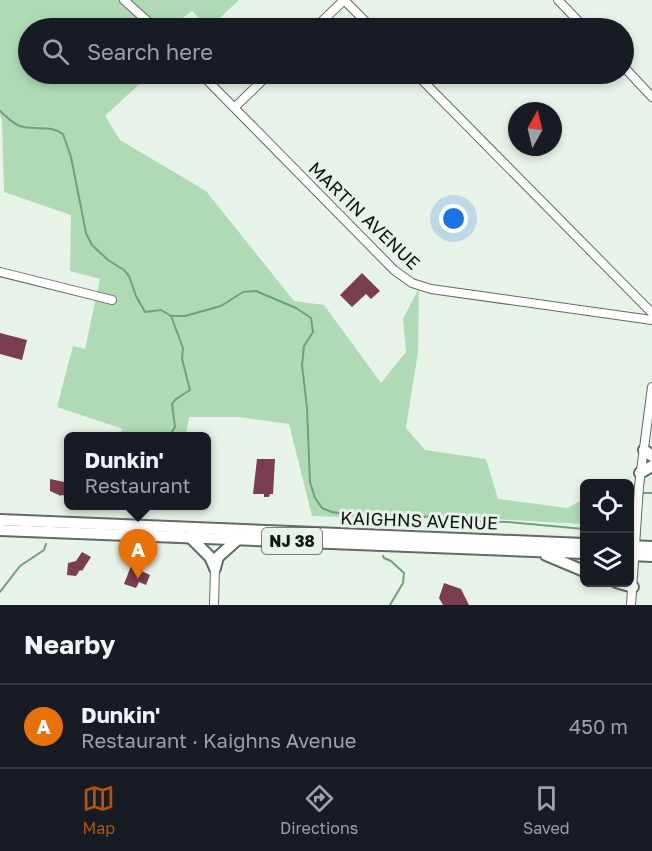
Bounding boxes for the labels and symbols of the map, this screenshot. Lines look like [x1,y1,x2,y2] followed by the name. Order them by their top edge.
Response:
[508,102,562,156] north arrow
[305,157,425,274] street label: MARTIN AVENUE
[439,204,468,233] your location
[340,506,498,534] street label: KAIGHNS AVENUE
[262,528,322,554] road number: NJ 38
[118,530,158,579] pin: A

